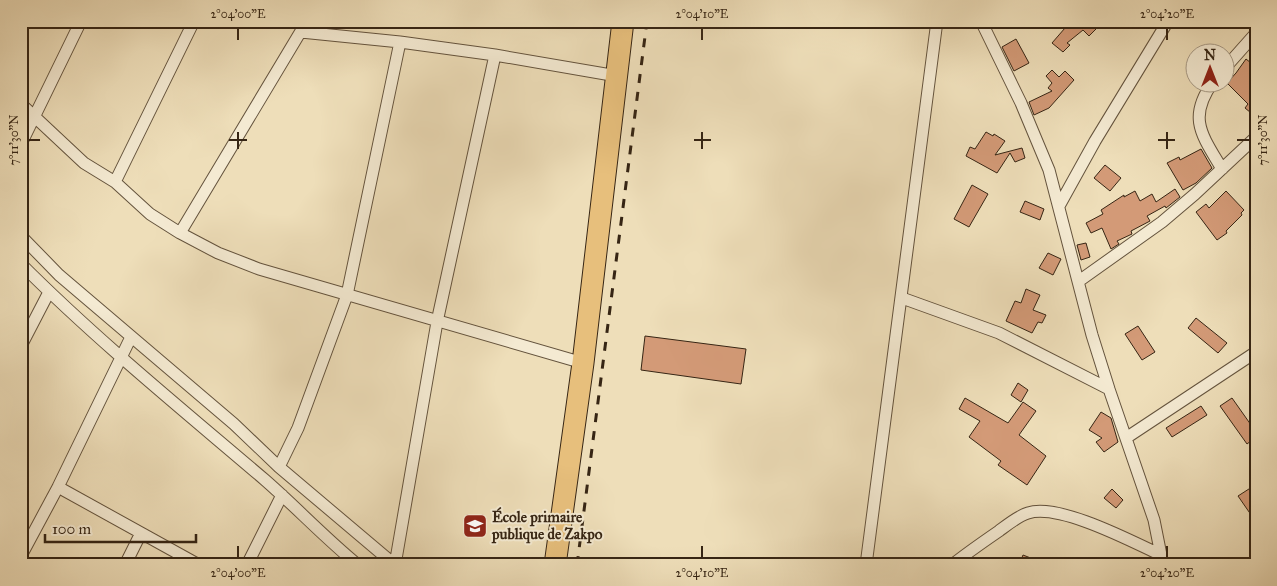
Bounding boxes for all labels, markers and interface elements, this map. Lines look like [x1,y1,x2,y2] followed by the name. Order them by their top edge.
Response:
[210,7,266,21] text: 2°04'00"E
[676,7,729,21] text: 2°04'10"E
[1140,7,1194,21] text: 2°04'20"E
[1184,42,1234,92] north arrow
[1204,47,1216,64] text: N
[7,115,21,165] text: 7°11'30"N
[1256,115,1270,165] text: 7°11'30"N
[491,507,603,544] place label: École primaire publique de Zakpo
[45,511,196,543] scale bar
[462,513,488,539] school or university icon: École primaire publique de Zakpo
[52,520,92,538] text: 100 m
[210,566,266,580] text: 2°04'00"E
[676,566,729,580] text: 2°04'10"E
[1140,566,1194,580] text: 2°04'20"E

